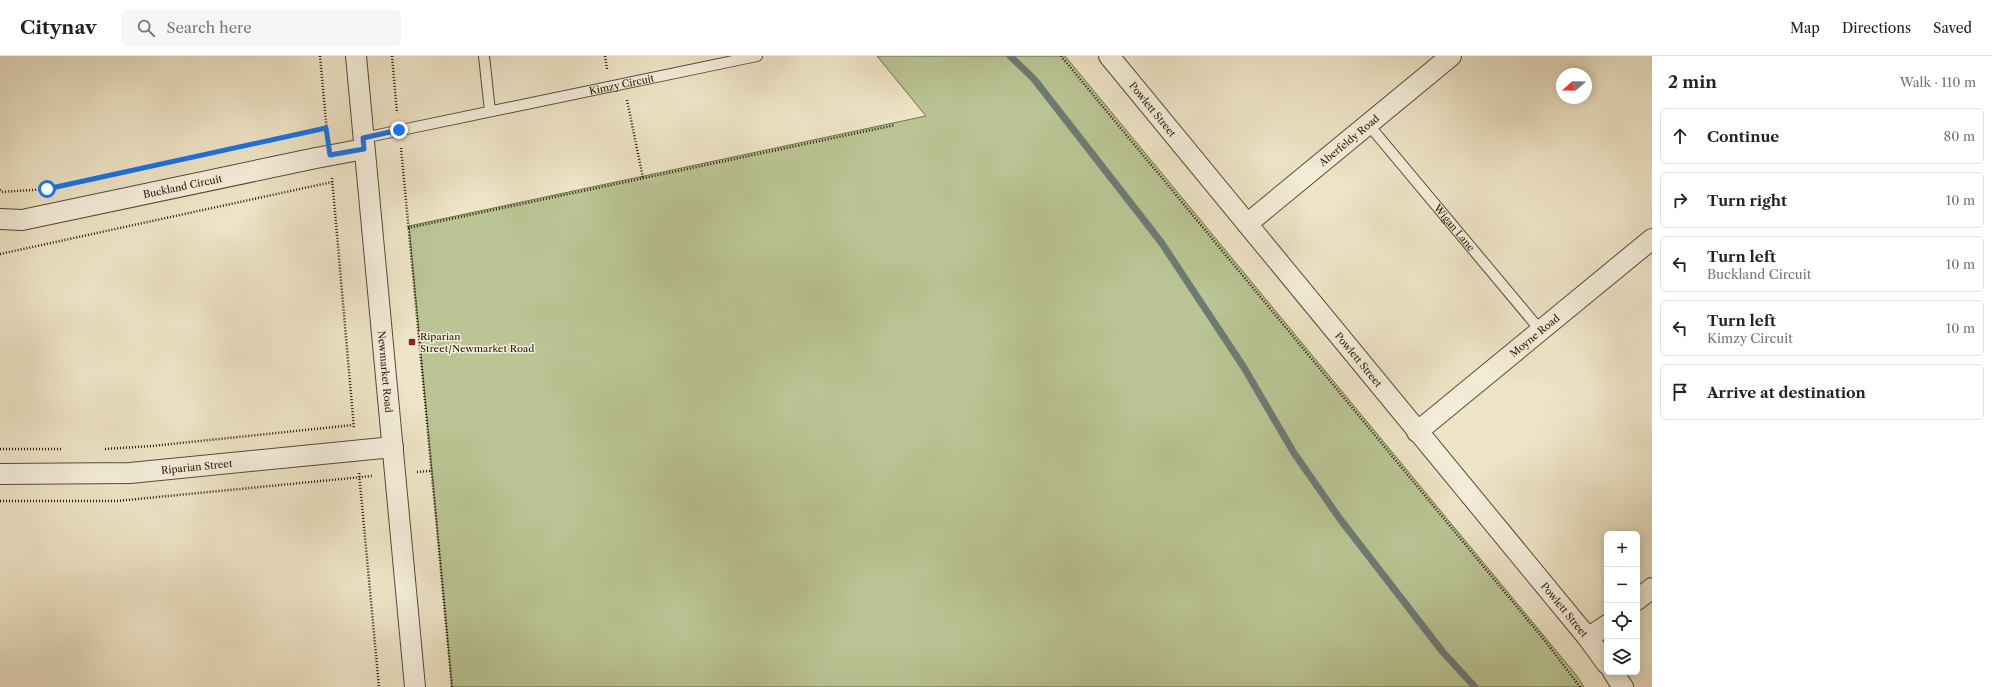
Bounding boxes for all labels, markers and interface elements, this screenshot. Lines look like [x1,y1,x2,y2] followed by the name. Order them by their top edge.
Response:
[121,10,401,46] search box
[20,16,97,39] text: Citynav
[135,17,157,39] icon: search
[167,18,252,37] text: Search here
[1790,19,1820,37] text: Map
[1842,19,1911,37] text: Directions
[1933,19,1972,37] text: Saved
[1556,68,1592,104] north arrow
[588,72,656,98] street label: Kimzy Circuit
[1668,72,1717,92] text: 2 min
[1900,74,1976,90] text: Walk · 110 m
[1126,80,1179,140] street label: Powlett Street
[1316,112,1382,170] street label: Aberfeldy Road
[390,121,408,139] route end
[1669,125,1691,147] icon: ahead
[1707,127,1779,146] text: Continue
[1943,128,1975,144] text: 80 m
[142,172,224,201] street label: Buckland Circuit
[38,180,56,198] route start
[1669,189,1691,211] icon: right
[1707,191,1787,210] text: Turn right
[1946,192,1975,208] text: 10 m
[1430,201,1478,254] street label: Wigan Lane
[1707,247,1776,266] text: Turn left
[1669,253,1691,275] icon: left
[1946,256,1975,272] text: 10 m
[1707,266,1811,282] text: Buckland Circuit
[1707,311,1776,330] text: Turn left
[1507,312,1562,360] street label: Moyne Road
[1669,317,1691,339] icon: left
[1946,320,1975,336] text: 10 m
[375,330,395,413] street label: Newmarket Road
[420,330,534,355] place label: Riparian Street/Newmarket Road
[1332,330,1385,390] street label: Powlett Street
[1707,330,1793,346] text: Kimzy Circuit
[407,337,417,347] marker: Riparian Street/Newmarket Road
[1669,381,1691,403] icon: arrive
[1707,383,1866,402] text: Arrive at destination
[160,457,233,477] street label: Riparian Street
[1604,531,1640,675] map controls
[1604,531,1640,567] button: +
[1604,567,1640,603] button: −
[1538,580,1591,640] street label: Powlett Street
[1604,603,1640,639] button: locate
[1604,639,1640,675] button: layers

